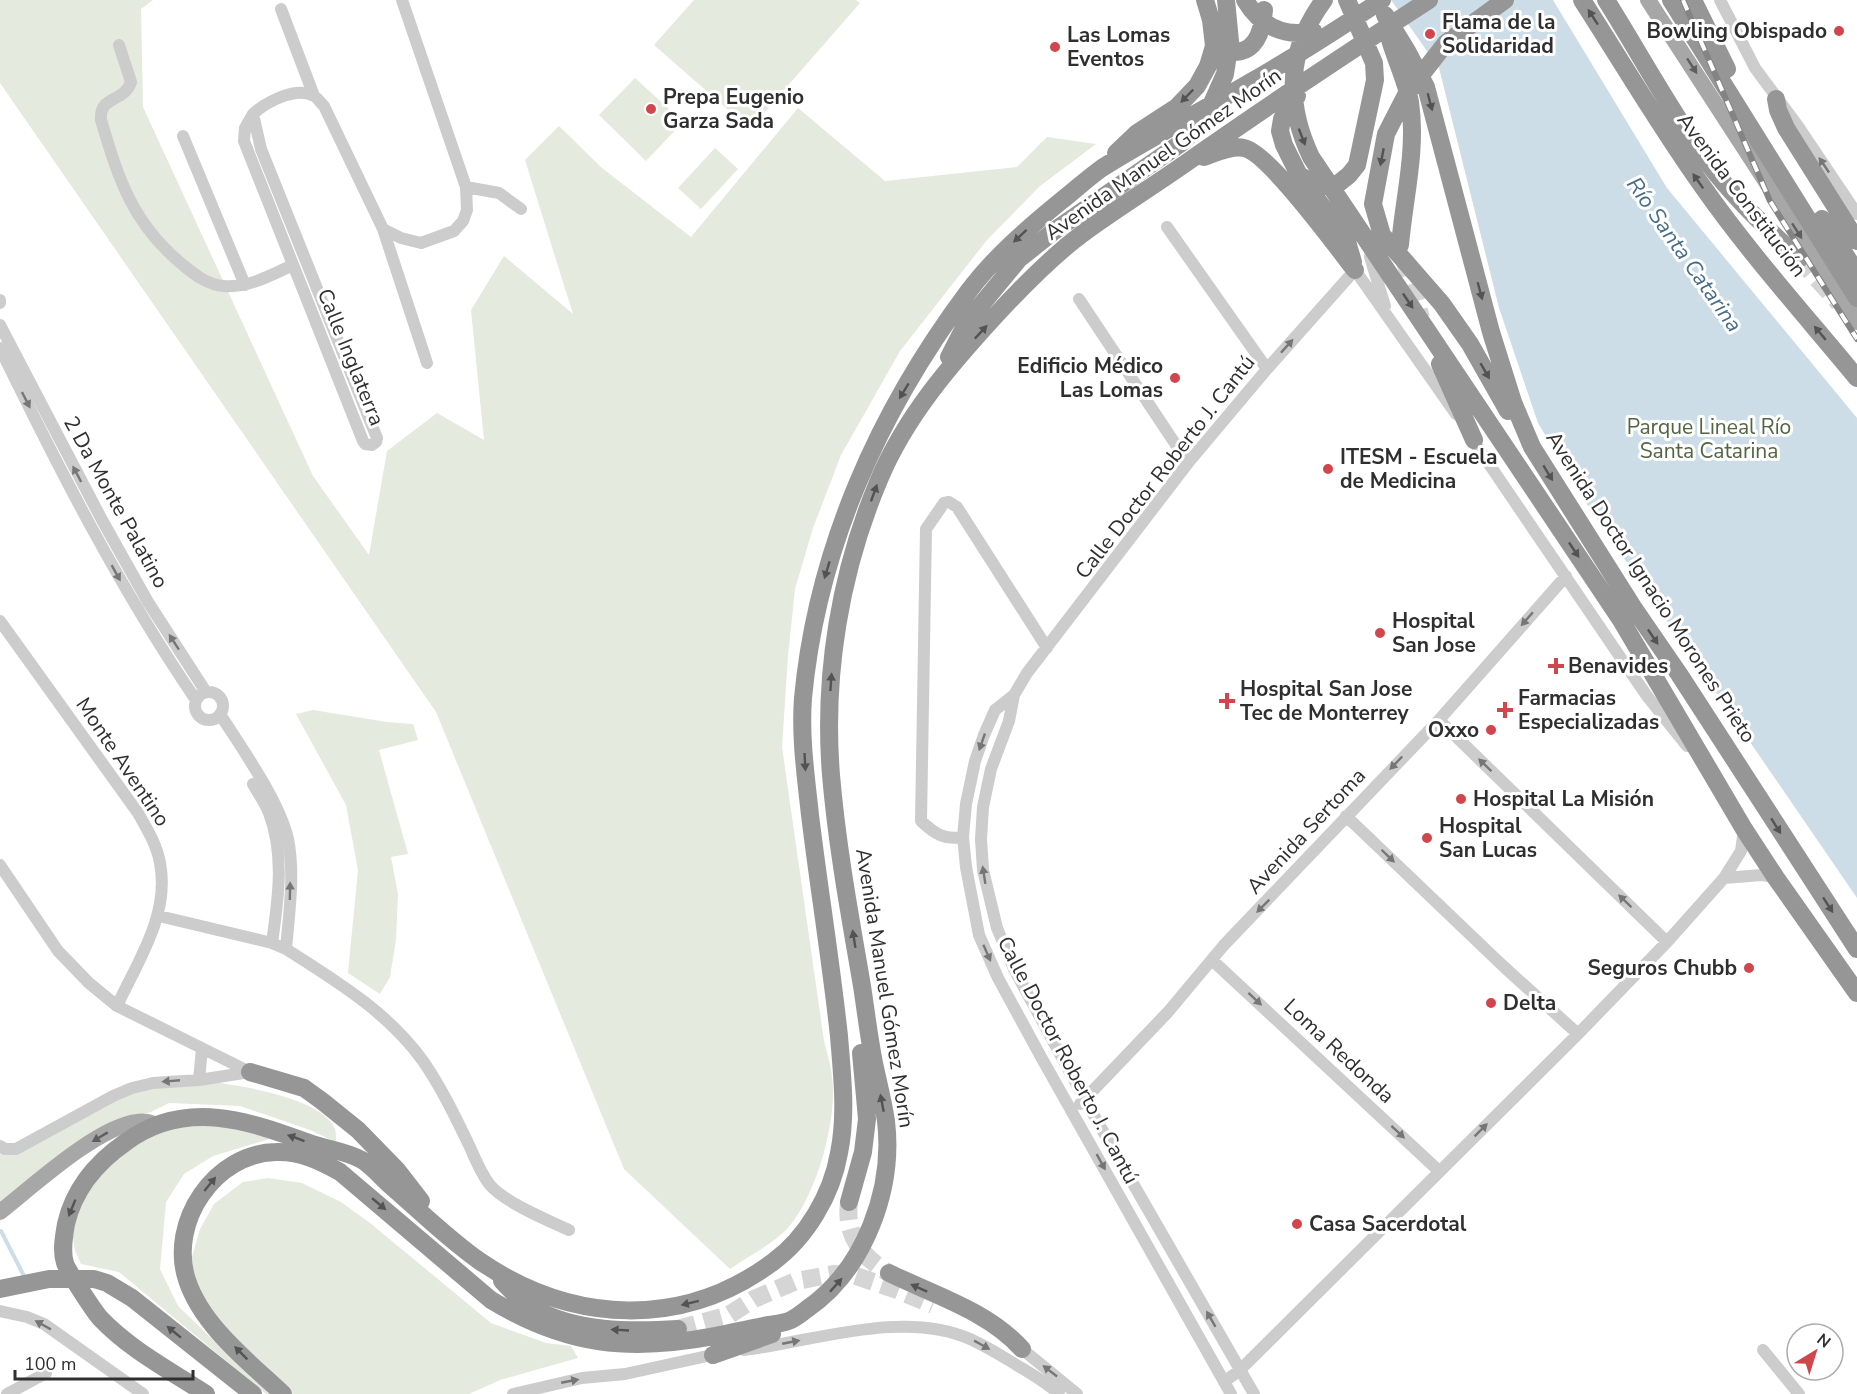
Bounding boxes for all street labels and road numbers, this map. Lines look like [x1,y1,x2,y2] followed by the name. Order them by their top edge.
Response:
[1039,61,1287,247] street label: Avenida Manuel Gómez Morín
[1671,107,1813,283] street label: Avenida Constitución
[311,284,391,430] street label: Calle Inglaterra
[1069,349,1261,585] street label: Calle Doctor Roberto J. Cantú
[57,411,175,593] street label: 2 Da Monte Palatino
[1540,426,1762,748] street label: Avenida Doctor Ignacio Morones Prieto
[70,692,176,832] street label: Monte Aventino
[1240,762,1372,900] street label: Avenida Sertoma
[849,846,921,1130] street label: Avenida Manuel Gómez Morín
[991,931,1145,1189] street label: Calle Doctor Roberto J. Cantú
[1278,992,1400,1110] street label: Loma Redonda

